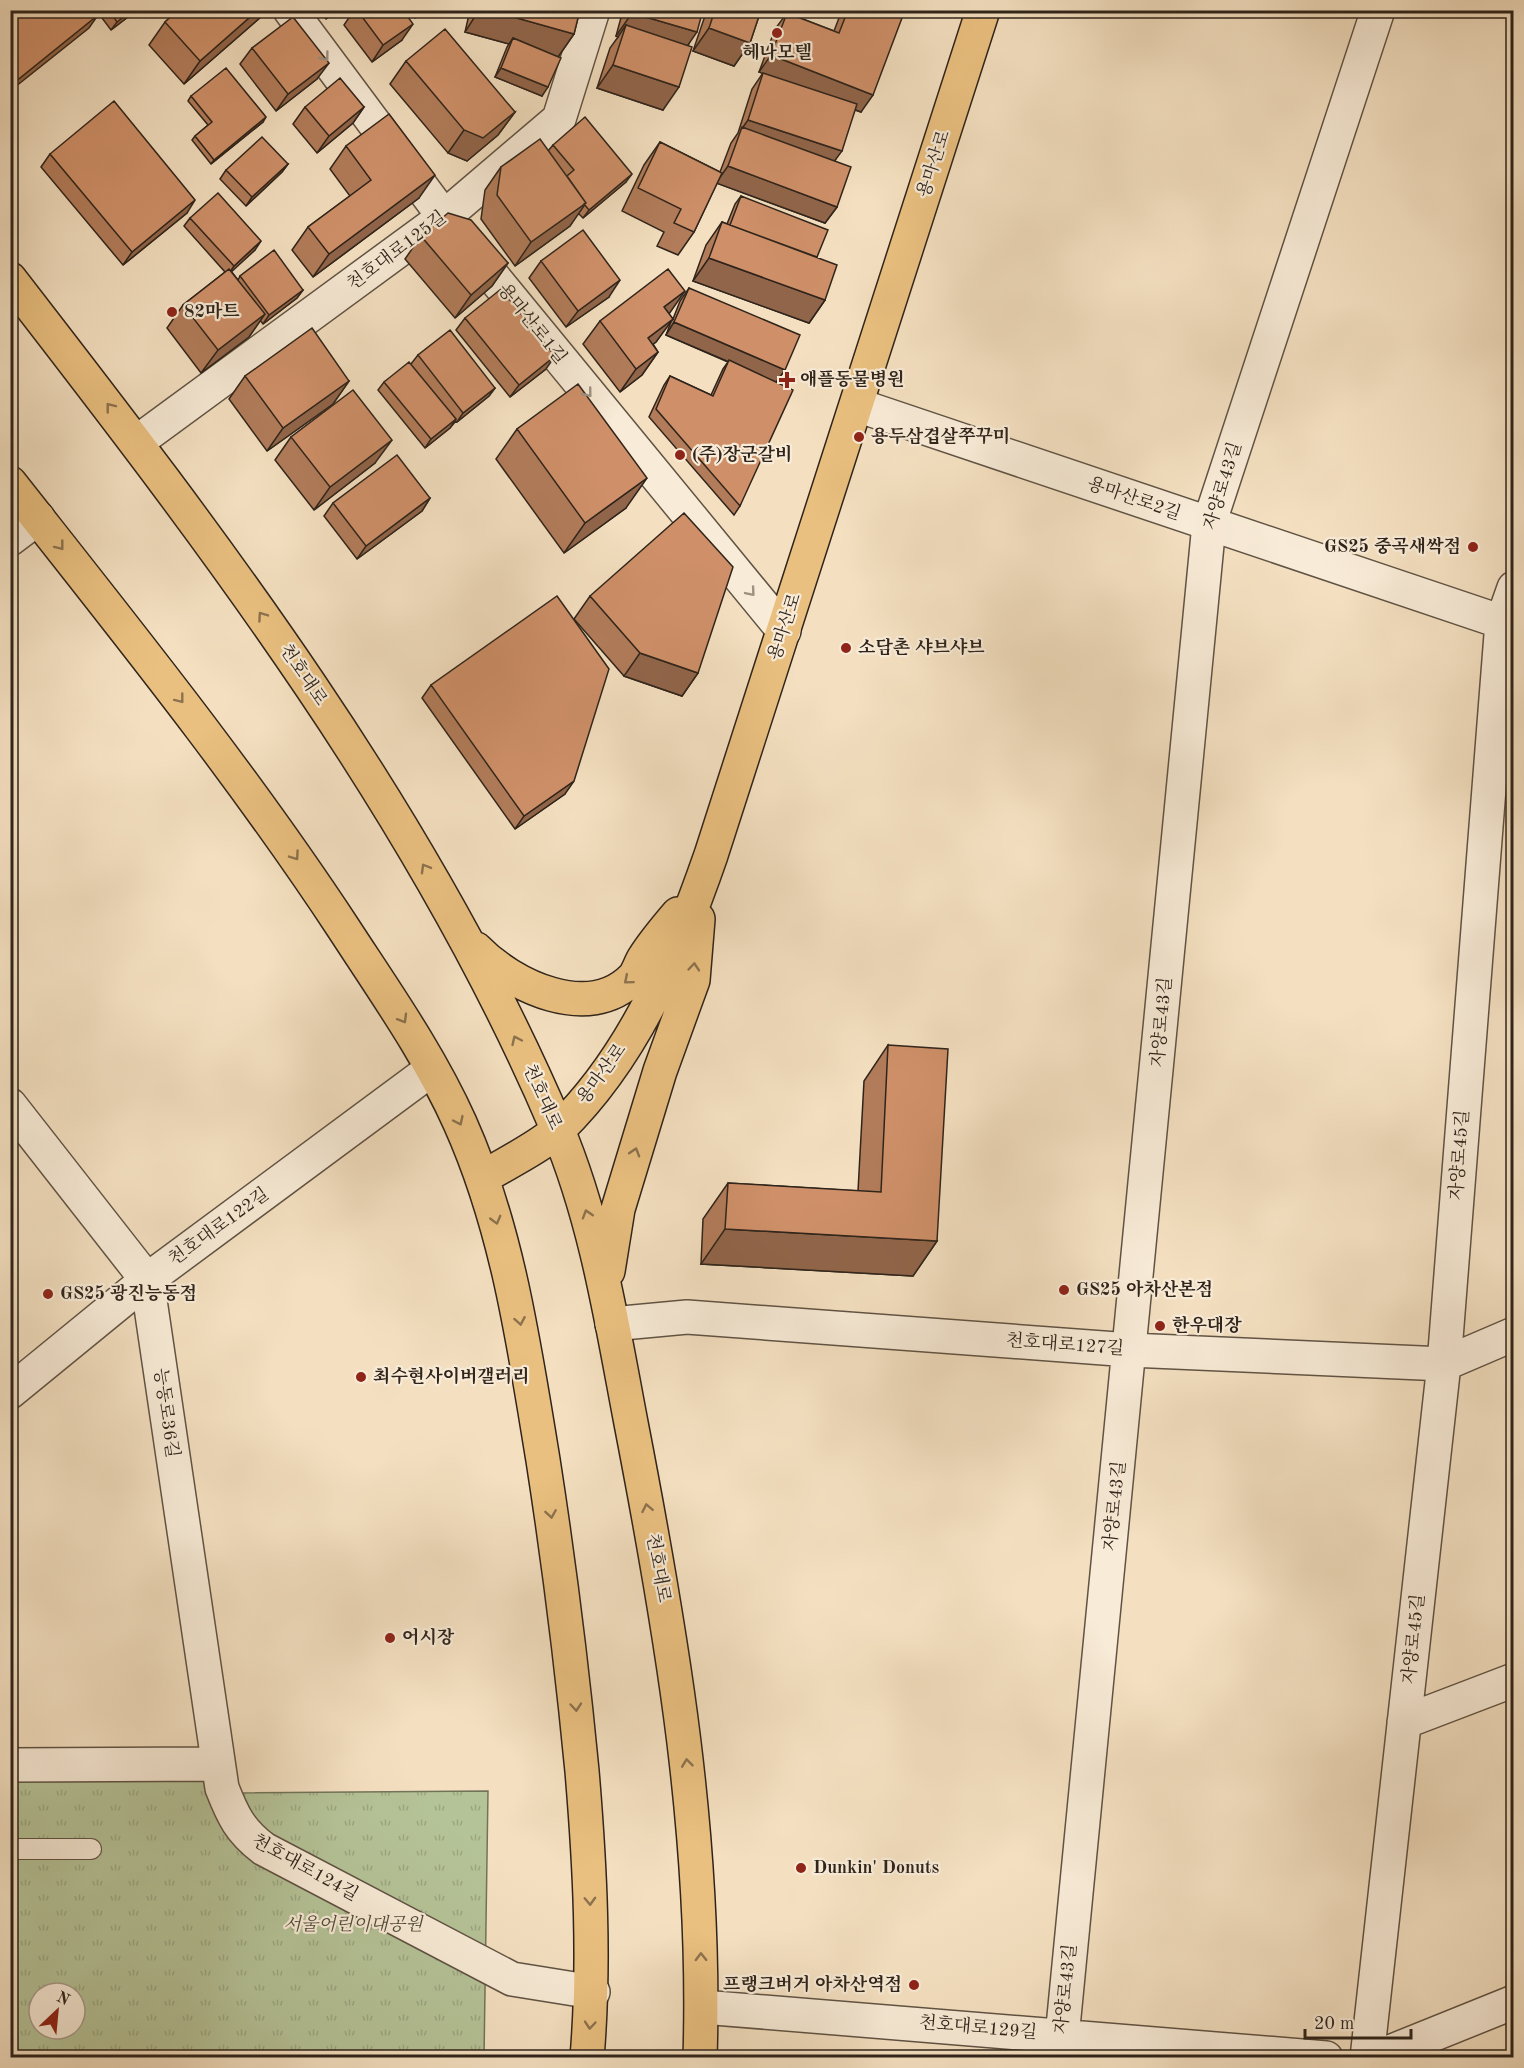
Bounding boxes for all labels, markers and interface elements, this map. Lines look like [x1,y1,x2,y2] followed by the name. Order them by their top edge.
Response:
[770,26,784,40] marker: 헤나모텔
[742,42,812,62] place label: 헤나모텔
[318,51,329,62] one-way arrow
[914,128,953,200] street label: 용마산로
[343,207,450,294] street label: 천호대로125길
[494,280,570,368] street label: 용마산로1길
[184,301,240,321] place label: 82마트
[165,305,179,319] marker: 82마트
[800,369,904,389] place label: 애플동물병원
[778,371,796,389] marker: 애플동물병원
[581,386,592,397] one-way arrow
[106,403,117,414] one-way arrow
[871,426,1010,446] place label: 용두삼겹살쭈꾸미
[852,430,866,444] marker: 용두삼겹살쭈꾸미
[1200,440,1245,532] street label: 자양로43길
[692,444,792,464] place label: (주)장군갈비
[673,448,687,462] marker: (주)장군갈비
[1085,474,1183,523] street label: 용마산로2길
[1324,536,1461,556] place label: GS25 중곡새싹점
[52,539,63,550] one-way arrow
[1466,540,1480,554] marker: GS25 중곡새싹점
[744,585,755,596] one-way arrow
[765,591,804,663] street label: 용마산로
[258,611,269,622] one-way arrow
[858,637,985,657] place label: 소담촌 샤브샤브
[276,640,332,709] street label: 천호대로
[839,641,853,655] marker: 소담촌 샤브샤브
[172,693,183,704] one-way arrow
[288,850,299,861] one-way arrow
[421,863,432,874] one-way arrow
[687,962,700,971] one-way arrow
[624,973,635,984] one-way arrow
[1148,976,1175,1068] street label: 자양로43길
[395,1013,407,1023] one-way arrow
[512,1035,524,1046] one-way arrow
[573,1040,630,1107] street label: 용마산로
[520,1061,566,1132] street label: 천호대로
[1447,1109,1472,1201] street label: 자양로45길
[451,1115,463,1126] one-way arrow
[628,1147,640,1158] one-way arrow
[165,1183,272,1269] street label: 천호대로122길
[582,1209,594,1220] one-way arrow
[489,1215,502,1225] one-way arrow
[1076,1279,1213,1299] place label: GS25 아차산본점
[60,1283,197,1303] place label: GS25 광진능동점
[1057,1283,1071,1297] marker: GS25 아차산본점
[41,1287,55,1301] marker: GS25 광진능동점
[1172,1315,1242,1335] place label: 한우대장
[513,1316,526,1326] one-way arrow
[1153,1319,1167,1333] marker: 한우대장
[1005,1330,1125,1358] street label: 천호대로127길
[373,1366,530,1386] place label: 최수현사이버갤러리
[151,1367,182,1459] street label: 능동로36길
[354,1370,368,1384] marker: 최수현사이버갤러리
[1100,1460,1129,1552] street label: 자양로43길
[641,1503,654,1513] one-way arrow
[545,1509,557,1518] one-way arrow
[643,1532,675,1604] street label: 천호대로
[1399,1593,1428,1685] street label: 자양로45길
[402,1627,455,1647] place label: 어시장
[383,1631,397,1645] marker: 어시장
[569,1702,582,1712] one-way arrow
[681,1758,694,1767] one-way arrow
[249,1830,362,1905] street label: 천호대로124길
[813,1859,940,1877] place label: Dunkin' Donuts
[794,1861,808,1875] marker: Dunkin' Donuts
[584,1897,596,1906] one-way arrow
[283,1914,424,1934] park label: 서울어린이대공원
[1051,1943,1080,2035] street label: 자양로43길
[695,1953,707,1962] one-way arrow
[723,1974,902,1994] place label: 프랭크버거 아차산역점
[907,1978,921,1992] marker: 프랭크버거 아차산역점
[27,1981,87,2041] north arrow
[54,1989,72,2010] text: N
[1305,2002,1412,2040] scale bar
[918,2012,1038,2042] street label: 천호대로129길
[1314,2015,1354,2033] text: 20 m
[584,2020,597,2029] one-way arrow

